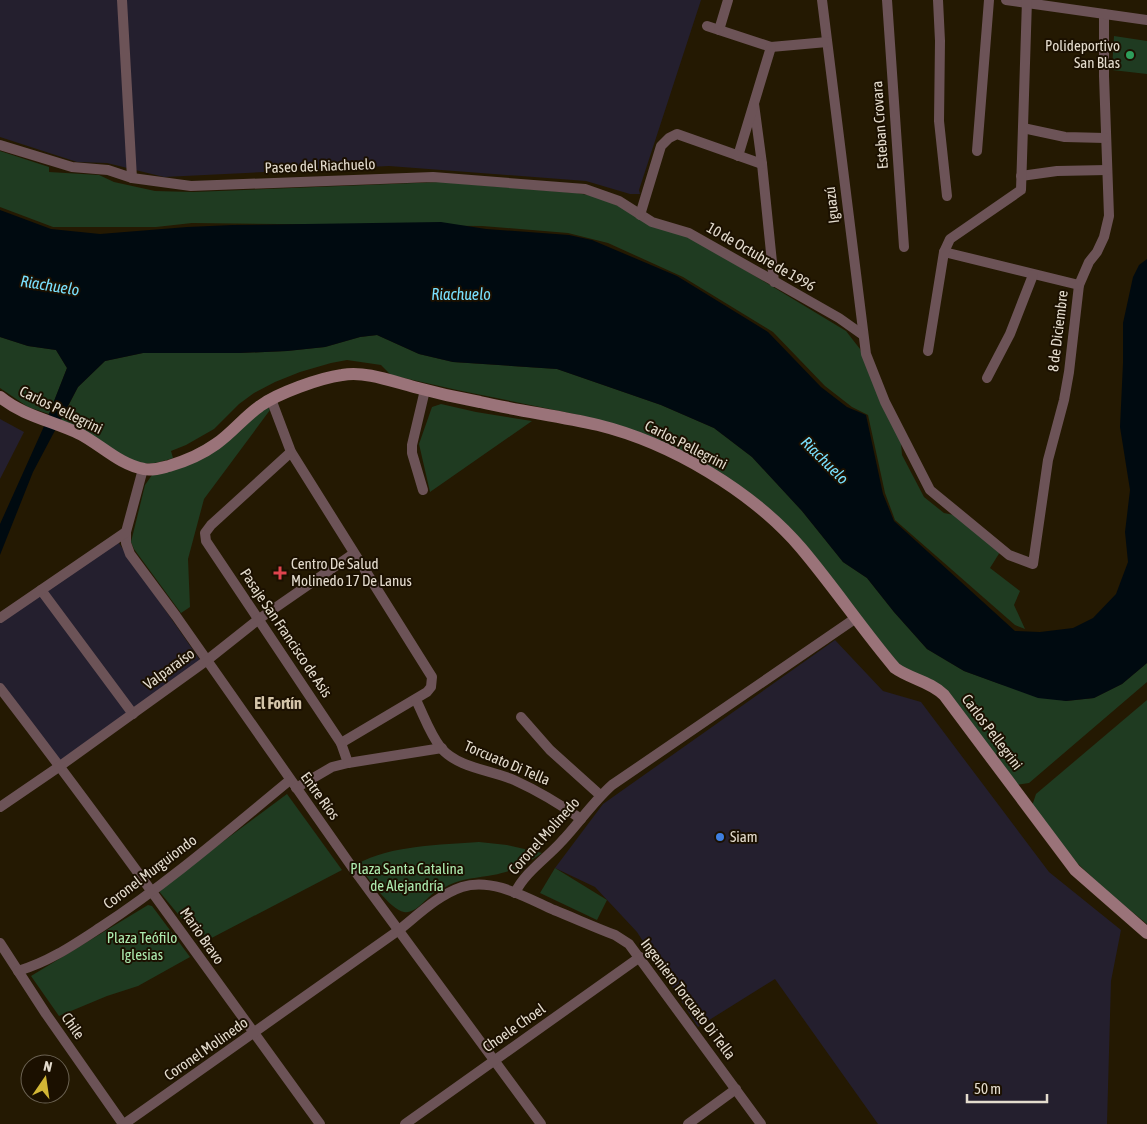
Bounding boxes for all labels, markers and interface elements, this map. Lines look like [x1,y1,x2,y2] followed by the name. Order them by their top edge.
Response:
[1045,37,1120,71] place label: Polideportivo San Blas
[1124,49,1136,61] marker: Polideportivo San Blas
[868,80,891,170] street label: Esteban Crovara
[264,155,376,176] street label: Paseo del Riachuelo
[821,186,842,225] street label: Iguazú
[704,219,819,295] street label: 10 de Octubre de 1996
[19,271,81,299] water label: Riachuelo
[431,285,491,303] water label: Riachuelo
[1044,289,1071,373] street label: 8 de Diciembre
[17,382,105,437] street label: Carlos Pellegrini
[642,417,730,473] street label: Carlos Pellegrini
[798,433,852,487] water label: Riachuelo
[291,555,412,589] place label: Centro De Salud Molinedo 17 De Lanus
[237,565,336,700] street label: Pasaje San Francisco de Asis
[273,566,287,580] marker: Centro De Salud Molinedo 17 De Lanus
[140,644,198,693] street label: Valparaíso
[959,691,1026,773] street label: Carlos Pellegrini
[254,694,302,712] district label: El Fortín
[462,737,553,788] street label: Torcuato Di Tella
[297,769,343,823] street label: Entre Ríos
[504,794,583,878] street label: Coronel Molinedo
[730,828,758,845] place label: Siam
[100,831,200,912] street label: Coronel Murguiondo
[714,831,726,843] marker: Siam
[350,860,464,894] park label: Plaza Santa Catalina de Alejandría
[177,904,228,967] street label: Mario Bravo
[107,929,177,963] park label: Plaza Teófilo Iglesias
[637,935,739,1062] street label: Ingeniero Torcuato Di Tella
[479,1000,548,1055] street label: Choele Choel
[58,1009,89,1042] street label: Chile
[161,1013,251,1084] street label: Coronel Molinedo
[20,1054,70,1104] north arrow
[42,1058,54,1075] text: N
[967,1072,1047,1104] scale bar
[974,1080,1001,1097] text: 50 m

